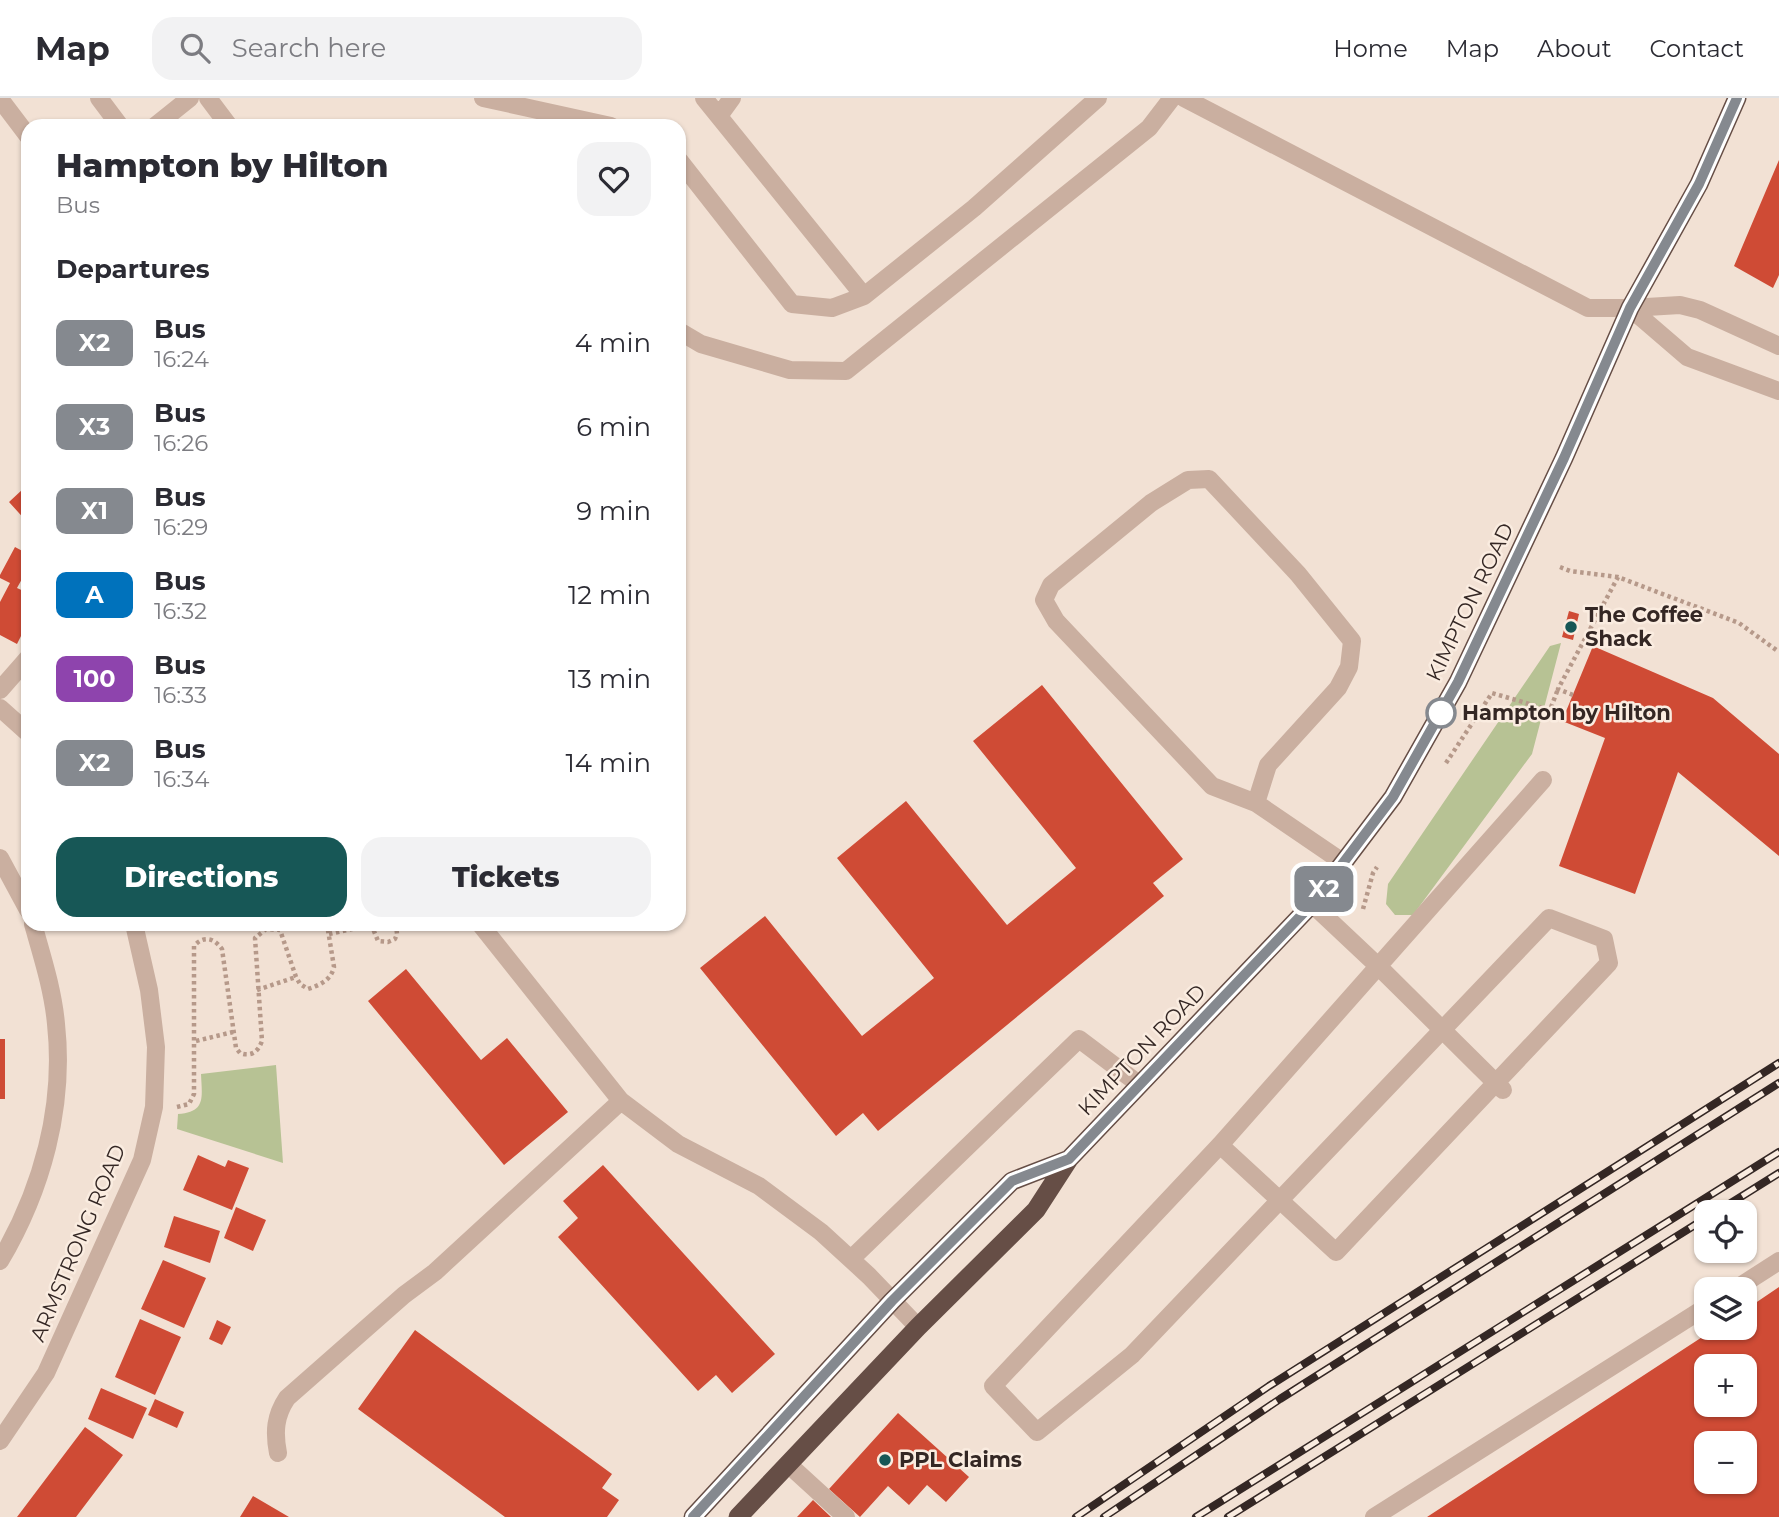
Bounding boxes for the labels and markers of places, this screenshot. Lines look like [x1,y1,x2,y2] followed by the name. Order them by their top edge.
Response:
[1585,602,1703,651] place label: The Coffee Shack
[1563,619,1579,635] marker: The Coffee Shack
[1426,698,1456,728] marker: Hampton by Hilton
[1462,700,1671,725] place label: Hampton by Hilton
[899,1447,1022,1472] place label: PPL Claims
[877,1452,893,1468] marker: PPL Claims

